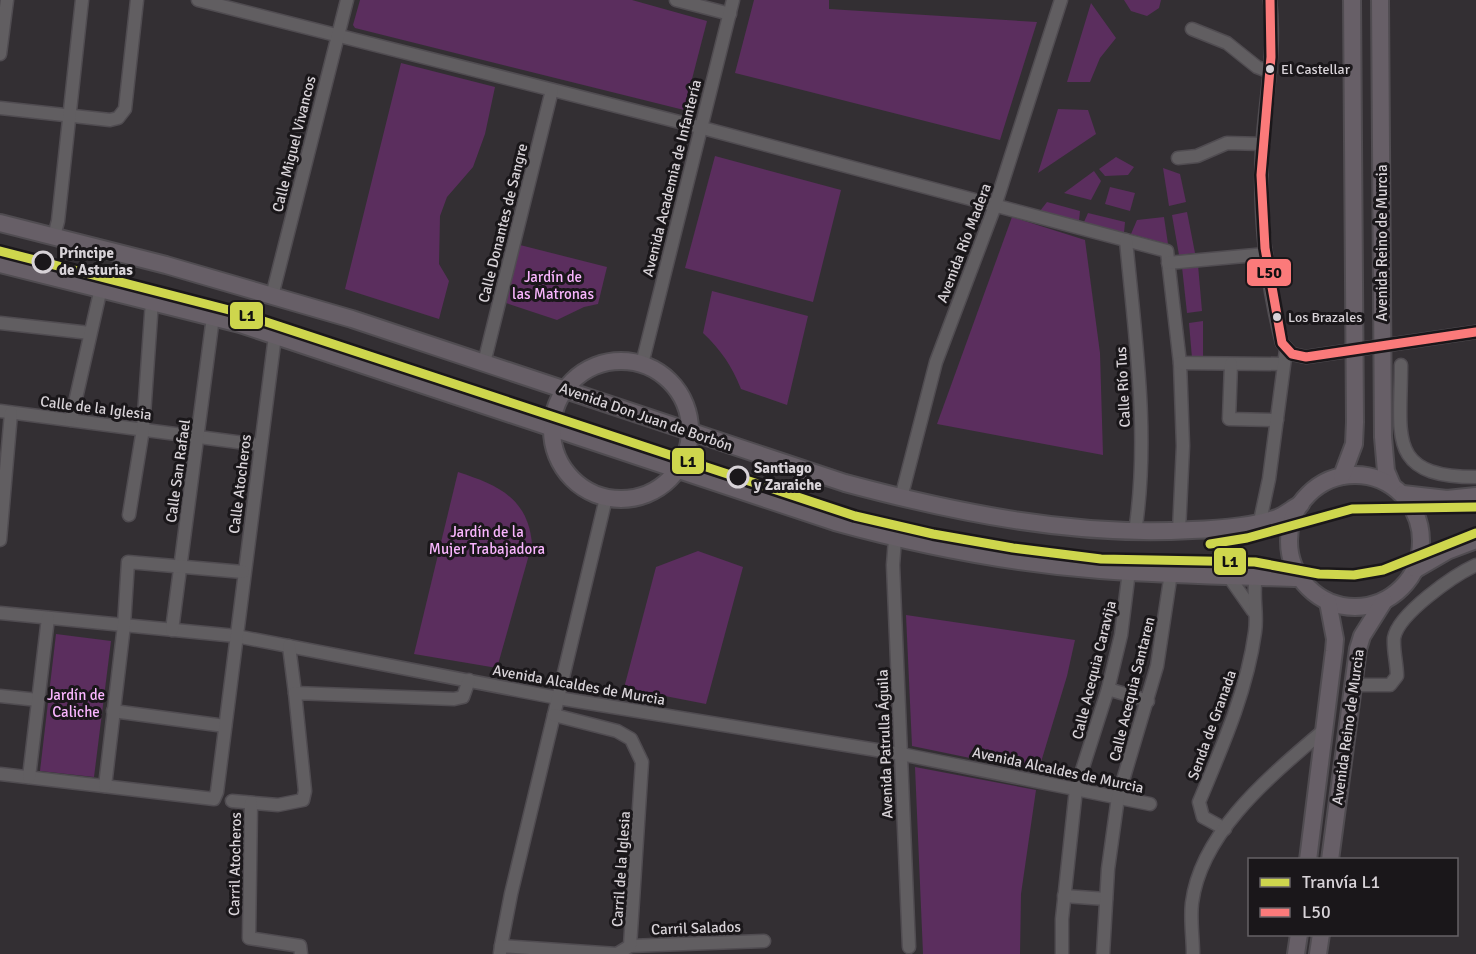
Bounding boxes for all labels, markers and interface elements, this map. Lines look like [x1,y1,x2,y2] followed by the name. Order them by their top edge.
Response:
[1281,61,1351,78] place label: El Castellar
[1264,63,1276,75] marker: El Castellar
[268,74,320,214] street label: Calle Miguel Vivancos
[639,78,705,278] street label: Avenida Academia de Infantería
[475,142,531,304] street label: Calle Donantes de Sangre
[1373,164,1391,322] street label: Avenida Reino de Murcia
[933,181,995,305] street label: Avenida Río Madera
[59,244,133,279] place label: Príncipe de Asturias
[32,251,54,273] marker: Príncipe de Asturias
[1246,258,1292,287] line badge: L50
[1256,263,1282,283] text: L50
[512,268,594,303] park label: Jardín de las Matronas
[229,301,264,330] line badge: L1
[239,306,256,326] text: L1
[1288,309,1362,326] place label: Los Brazales
[1271,311,1283,323] marker: Los Brazales
[1112,346,1134,428] street label: Calle Río Tus
[557,379,735,455] street label: Avenida Don Juan de Borbón
[39,392,153,424] street label: Calle de la Iglesia
[162,418,194,524] street label: Calle San Rafael
[225,433,255,535] street label: Calle Atocheros
[671,447,705,475] line badge: L1
[680,452,697,472] text: L1
[753,459,822,494] place label: Santiago y Zaraiche
[727,466,749,488] marker: Santiago y Zaraiche
[429,523,545,558] park label: Jardín de la Mujer Trabajadora
[1213,547,1247,576] line badge: L1
[1222,552,1239,572] text: L1
[1068,599,1120,741] street label: Calle Acequia Caravija
[1105,615,1159,763] street label: Calle Acequia Santaren
[1328,648,1368,806] street label: Avenida Reino de Murcia
[491,661,667,709] street label: Avenida Alcaldes de Murcia
[1184,668,1240,782] street label: Senda de Granada
[872,669,897,819] street label: Avenida Patrulla Águila
[47,686,105,721] park label: Jardín de Caliche
[971,743,1145,797] street label: Avenida Alcaldes de Murcia
[608,810,634,928] street label: Carril de la Iglesia
[225,812,245,916] street label: Carril Atocheros
[1248,858,1458,936] legend
[1302,871,1380,893] text: Tranvía L1
[1302,901,1331,923] text: L50
[651,917,742,939] street label: Carril Salados

